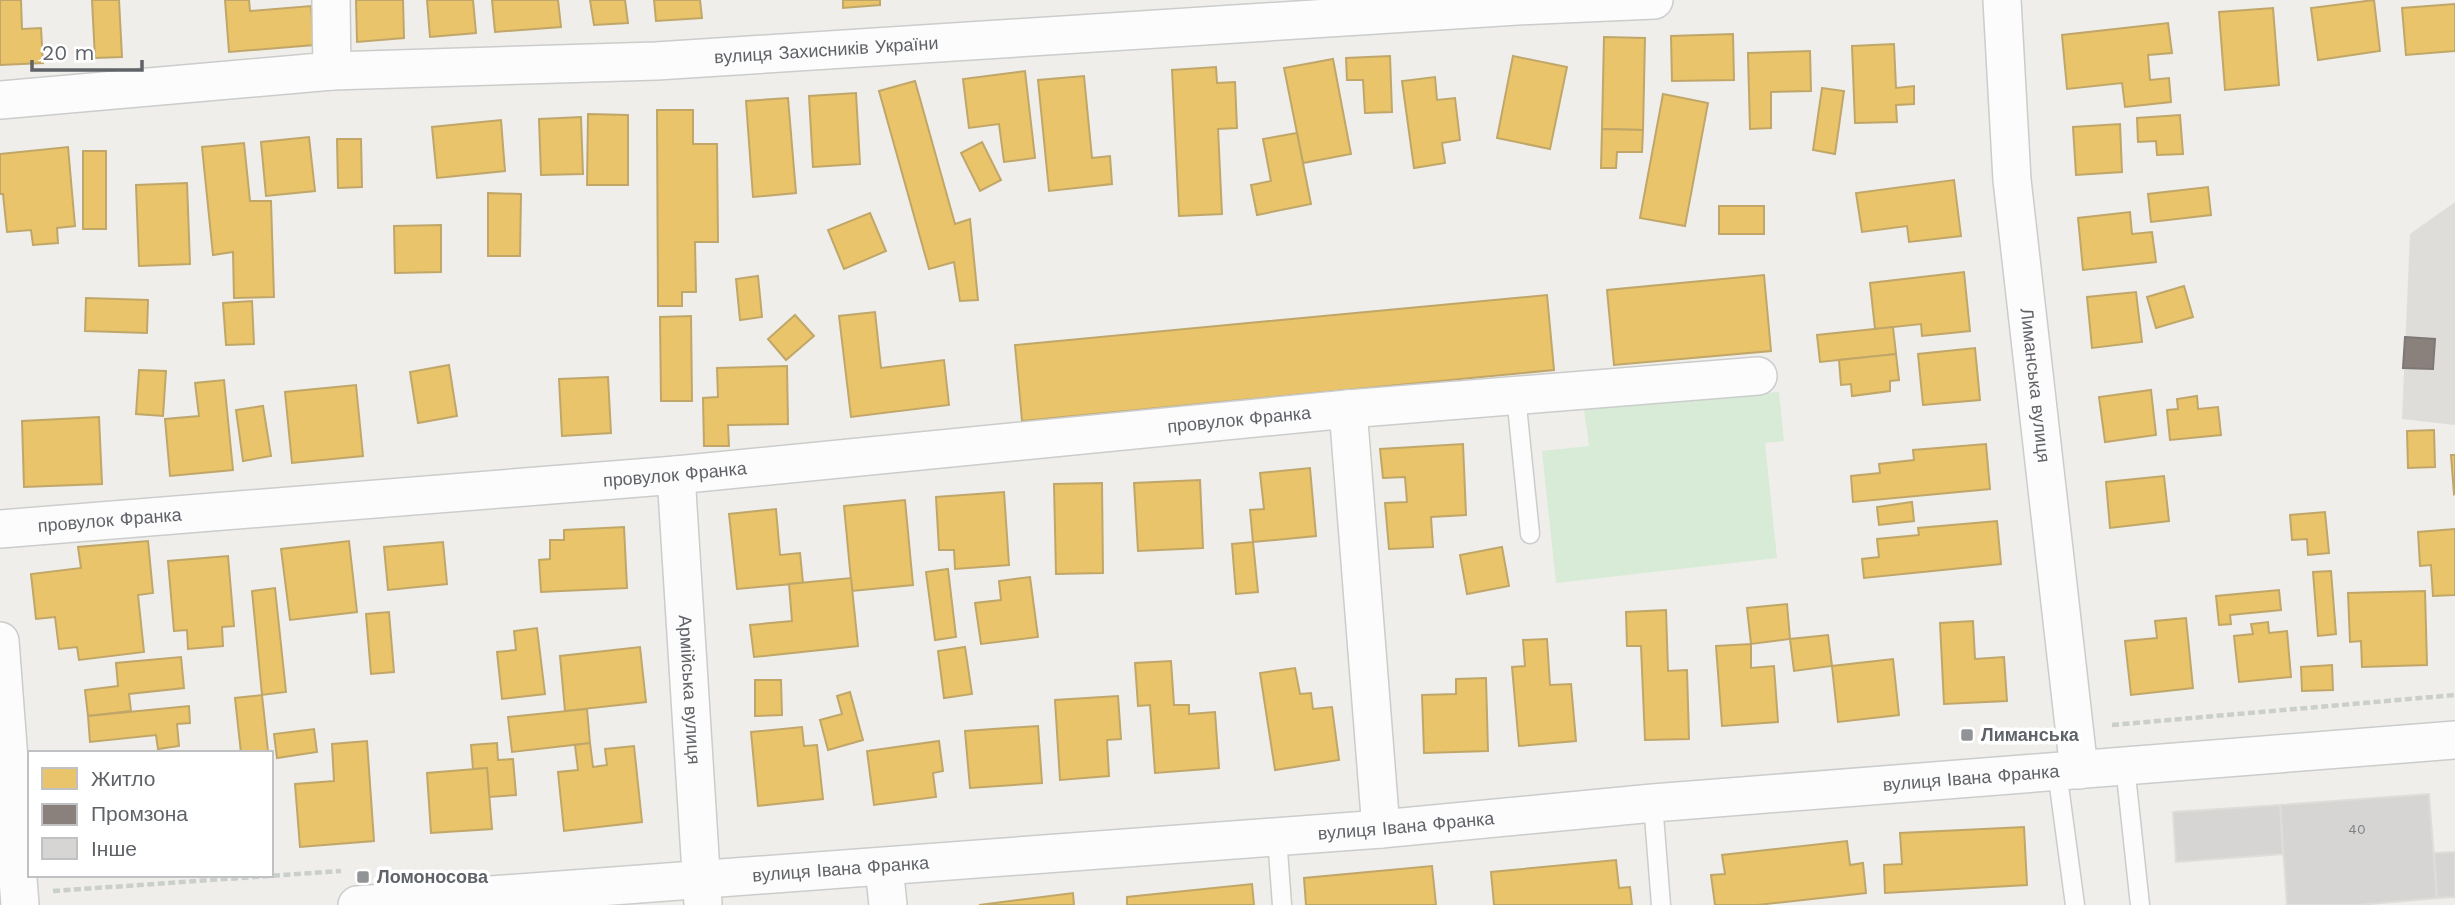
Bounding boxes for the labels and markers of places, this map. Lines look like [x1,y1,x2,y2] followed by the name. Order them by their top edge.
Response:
[1981,724,2080,745] place label: Лиманська
[1959,727,1975,743] marker: Лиманська
[377,866,489,887] place label: Ломоносова
[355,869,371,885] marker: Ломоносова

